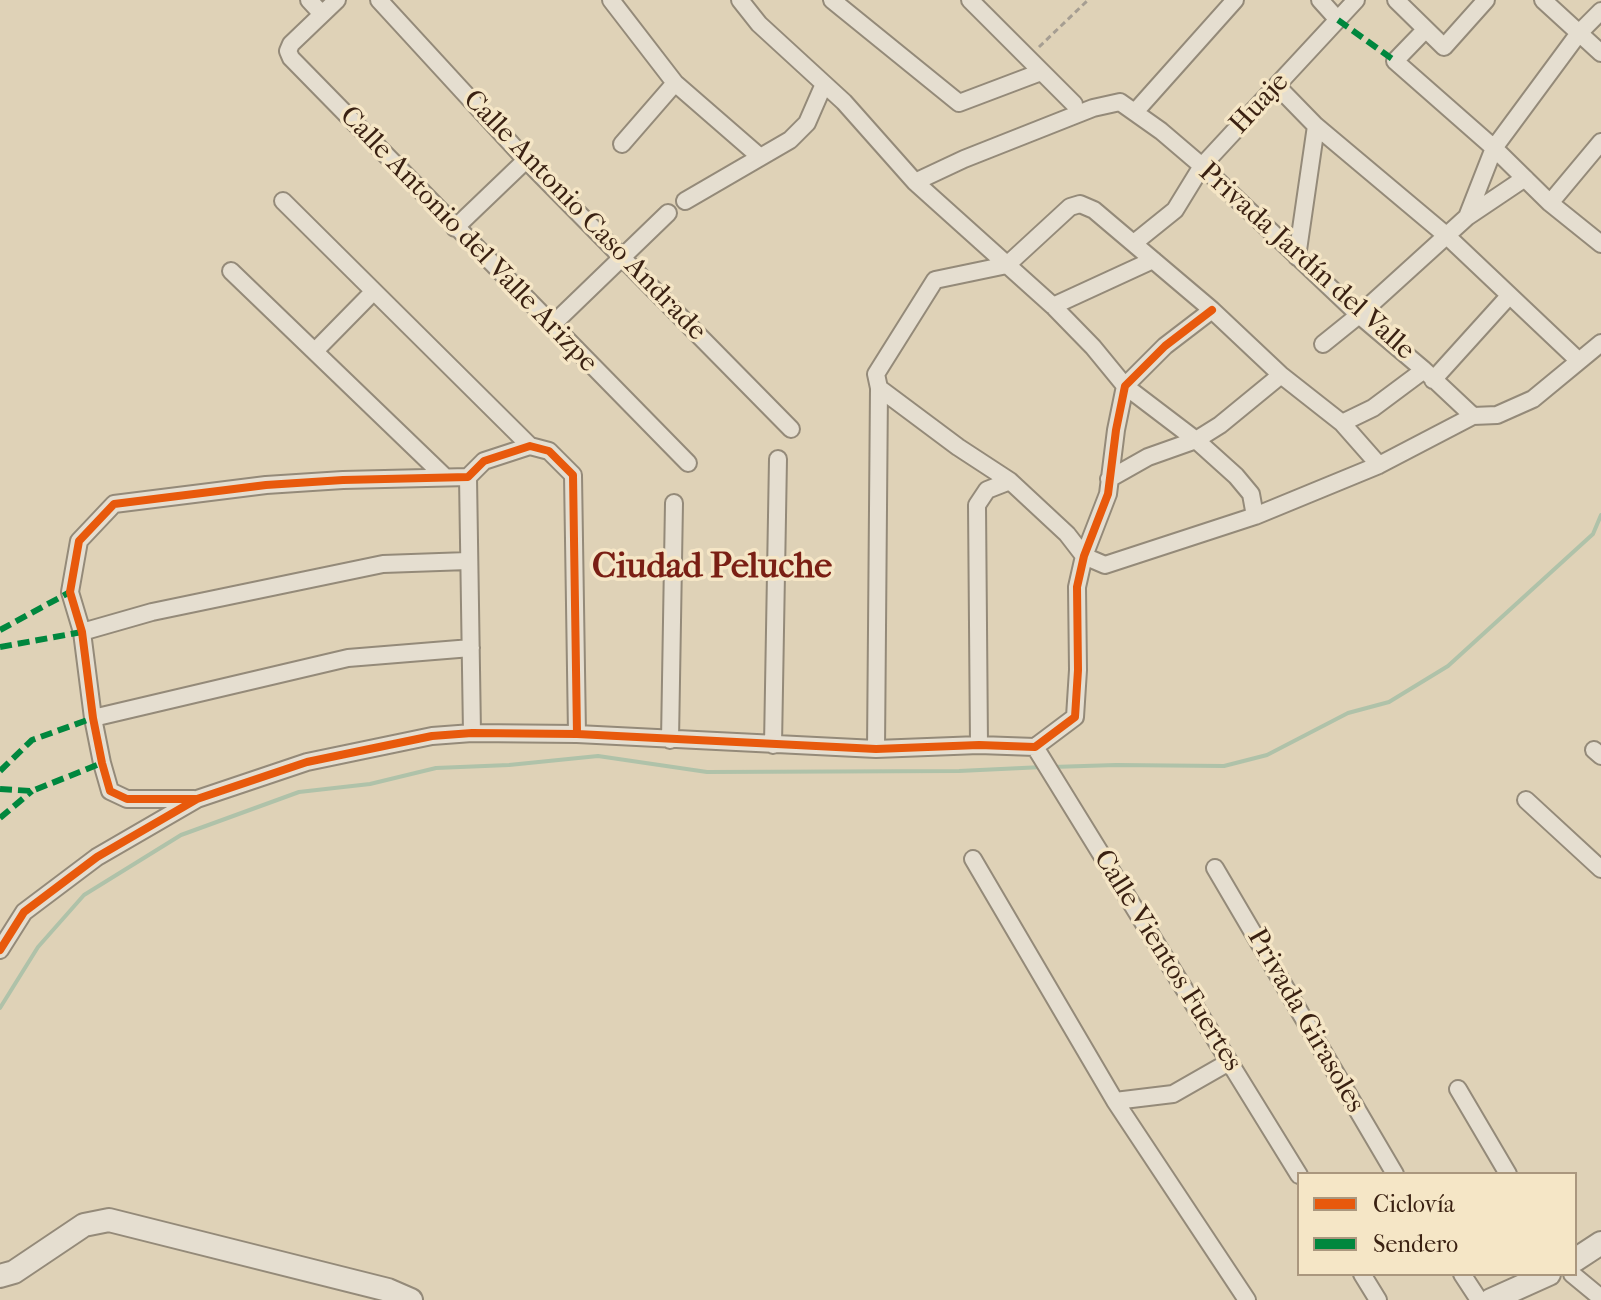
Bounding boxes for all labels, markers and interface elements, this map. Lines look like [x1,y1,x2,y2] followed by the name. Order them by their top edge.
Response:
[1223,66,1297,142] street label: Huaje
[455,84,713,348] street label: Calle Antonio Caso Andrade
[332,100,604,380] street label: Calle Antonio del Valle Arizpe
[1191,156,1421,368] street label: Privada Jardín del Valle
[592,546,832,590] district label: Ciudad Peluche
[1085,844,1249,1078] street label: Calle Vientos Fuertes
[1239,923,1371,1119] street label: Privada Girasoles
[1297,1172,1577,1276] legend
[1373,1190,1455,1218] text: Ciclovía
[1373,1230,1458,1258] text: Sendero

